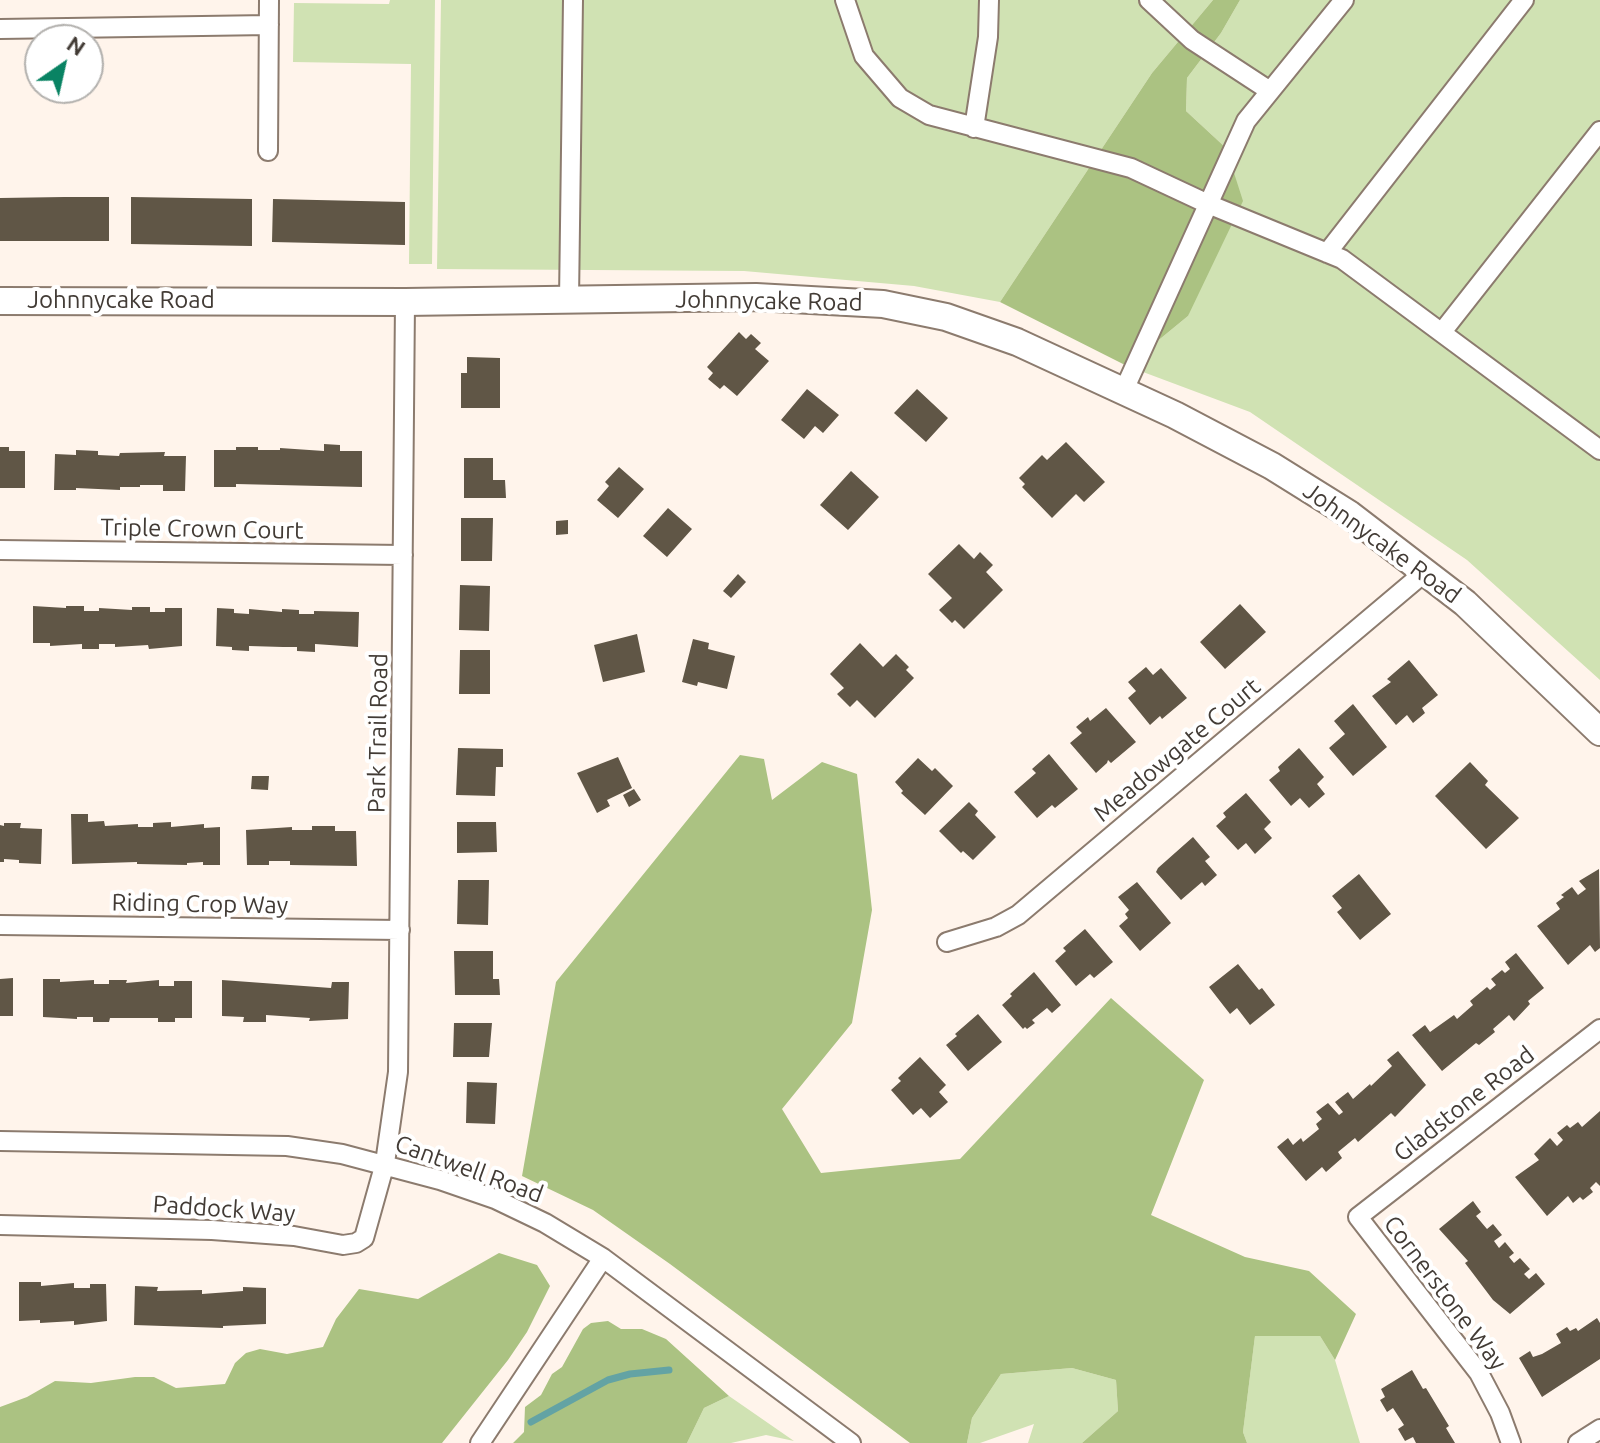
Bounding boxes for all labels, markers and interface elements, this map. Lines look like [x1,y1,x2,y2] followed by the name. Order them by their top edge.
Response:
[24,24,104,104] north arrow
[63,30,90,60] text: N
[675,285,863,317] street label: Johnnycake Road
[27,286,215,314] street label: Johnnycake Road
[1298,476,1466,610] street label: Johnnycake Road
[100,513,304,545] street label: Triple Crown Court
[362,653,394,813] street label: Park Trail Road
[1088,672,1266,828] street label: Meadowgate Court
[111,888,289,920] street label: Riding Crop Way
[1388,1040,1540,1168] street label: Gladstone Road
[391,1129,547,1209] street label: Cantwell Road
[152,1190,296,1228] street label: Paddock Way
[1378,1210,1512,1376] street label: Cornerstone Way

